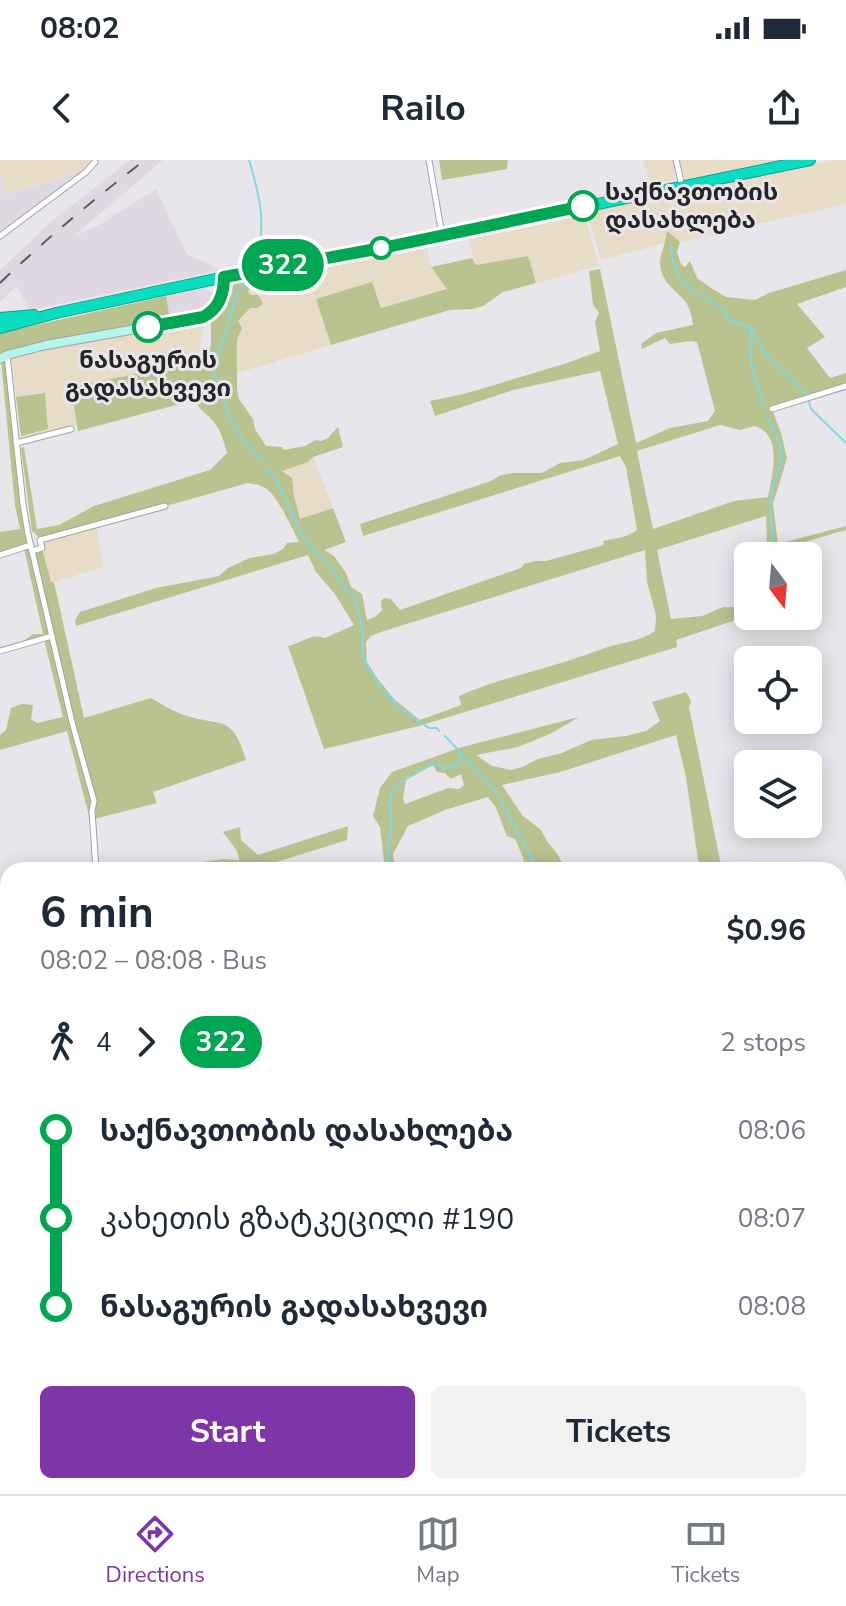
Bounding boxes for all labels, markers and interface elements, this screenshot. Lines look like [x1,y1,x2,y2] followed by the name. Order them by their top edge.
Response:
[40,8,119,49] text: 08:02
[380,84,466,133] text: Railo
[40,86,84,130] icon: back
[762,86,806,130] icon: share
[605,176,778,236] place label: საქნავთობის დასახლება
[568,191,598,221] marker: საქნავთობის დასახლება
[370,237,392,259] unlabelled marker
[237,239,329,291] line badge: 322
[258,246,308,284] text: 322
[133,312,163,342] marker: ნასაგურის გადასახვევი
[65,344,231,404] place label: ნასაგურის გადასახვევი
[734,542,822,630] north arrow
[734,542,822,838] map controls
[734,646,822,734] button: locate
[734,750,822,838] button: layers
[40,883,154,943] text: 6 min
[727,910,806,951] text: $0.96
[40,943,267,978] text: 08:02 – 08:08 · Bus
[40,1020,84,1064] icon: walk
[124,1020,168,1064] icon: forward
[196,1023,246,1061] text: 322
[96,1025,112,1060] text: 4
[720,1025,806,1060] text: 2 stops
[100,1111,513,1152] text: საქნავთობის დასახლება
[738,1113,806,1148] text: 08:06
[100,1199,514,1240] text: კახეთის გზატკეცილი #190
[738,1201,806,1236] text: 08:07
[100,1287,488,1328] text: ნასაგურის გადასახვევი
[738,1289,806,1324] text: 08:08
[40,1386,415,1478] button: Start
[431,1386,806,1478] button: Tickets
[106,1512,205,1590] tab: Directions
[416,1512,460,1590] tab: Map
[671,1512,740,1590] tab: Tickets

